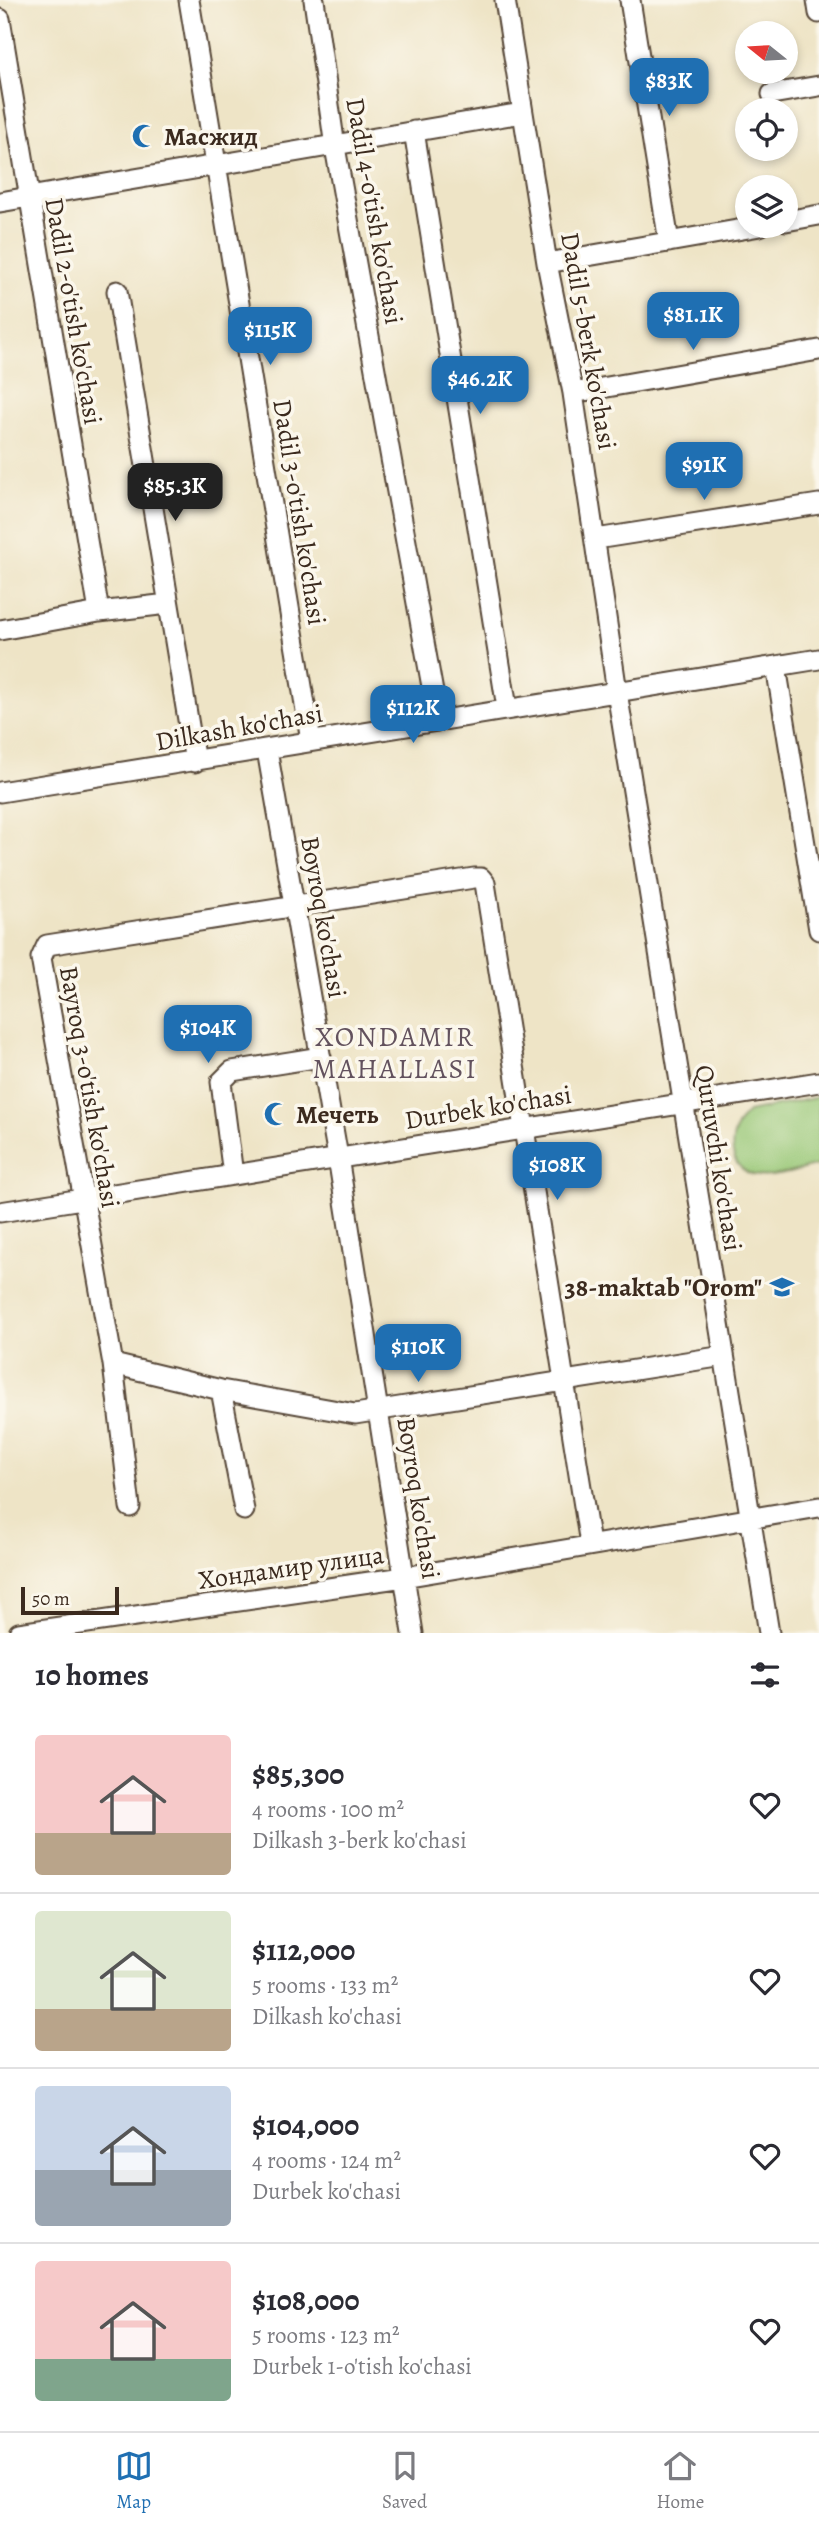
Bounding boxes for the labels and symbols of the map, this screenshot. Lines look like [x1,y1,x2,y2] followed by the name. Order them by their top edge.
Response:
[735,21,798,84] north arrow
[628,58,710,118] pin: $83K
[337,95,412,327] street label: Dadil 4-o'tish ko'chasi
[164,119,258,154] place label: Масжид
[130,122,158,150] mosque icon: Масжид
[36,195,111,427] street label: Dadil 2-o'tish ko'chasi
[552,230,625,453] street label: Dadil 5-berk ko'chasi
[636,292,750,352] pin: $81.1K
[221,308,319,367] pin: $115K
[423,356,537,416] pin: $46.2K
[264,397,335,628] street label: Dadil 3-o'tish ko'chasi
[663,442,745,502] pin: $91K
[118,463,232,523] pin: $85.3K
[364,686,462,745] pin: $112K
[153,696,325,759] street label: Dilkash ko'chasi
[292,833,355,1001] street label: Boyroq ko'chasi
[51,963,128,1211] street label: Bayroq 3-o'tish ko'chasi
[159,1006,257,1065] pin: $104K
[312,1018,478,1088] district label: XONDAMIR MAHALLASI
[687,1063,750,1254] street label: Quruvchi ko'chasi
[402,1077,574,1138] street label: Durbek ko'chasi
[296,1097,379,1132] place label: Мечеть
[262,1100,290,1128] mosque icon: Мечеть
[508,1142,606,1202] pin: $108K
[565,1270,762,1305] place label: 38-maktab "Orom"
[768,1273,796,1301] school or university icon: 38-maktab "Orom"
[369,1324,467,1384] pin: $110K
[388,1414,449,1582] street label: Boyroq ko'chasi
[196,1537,386,1598] street label: Хондамир улица
[21,1584,119,1616] scale bar

